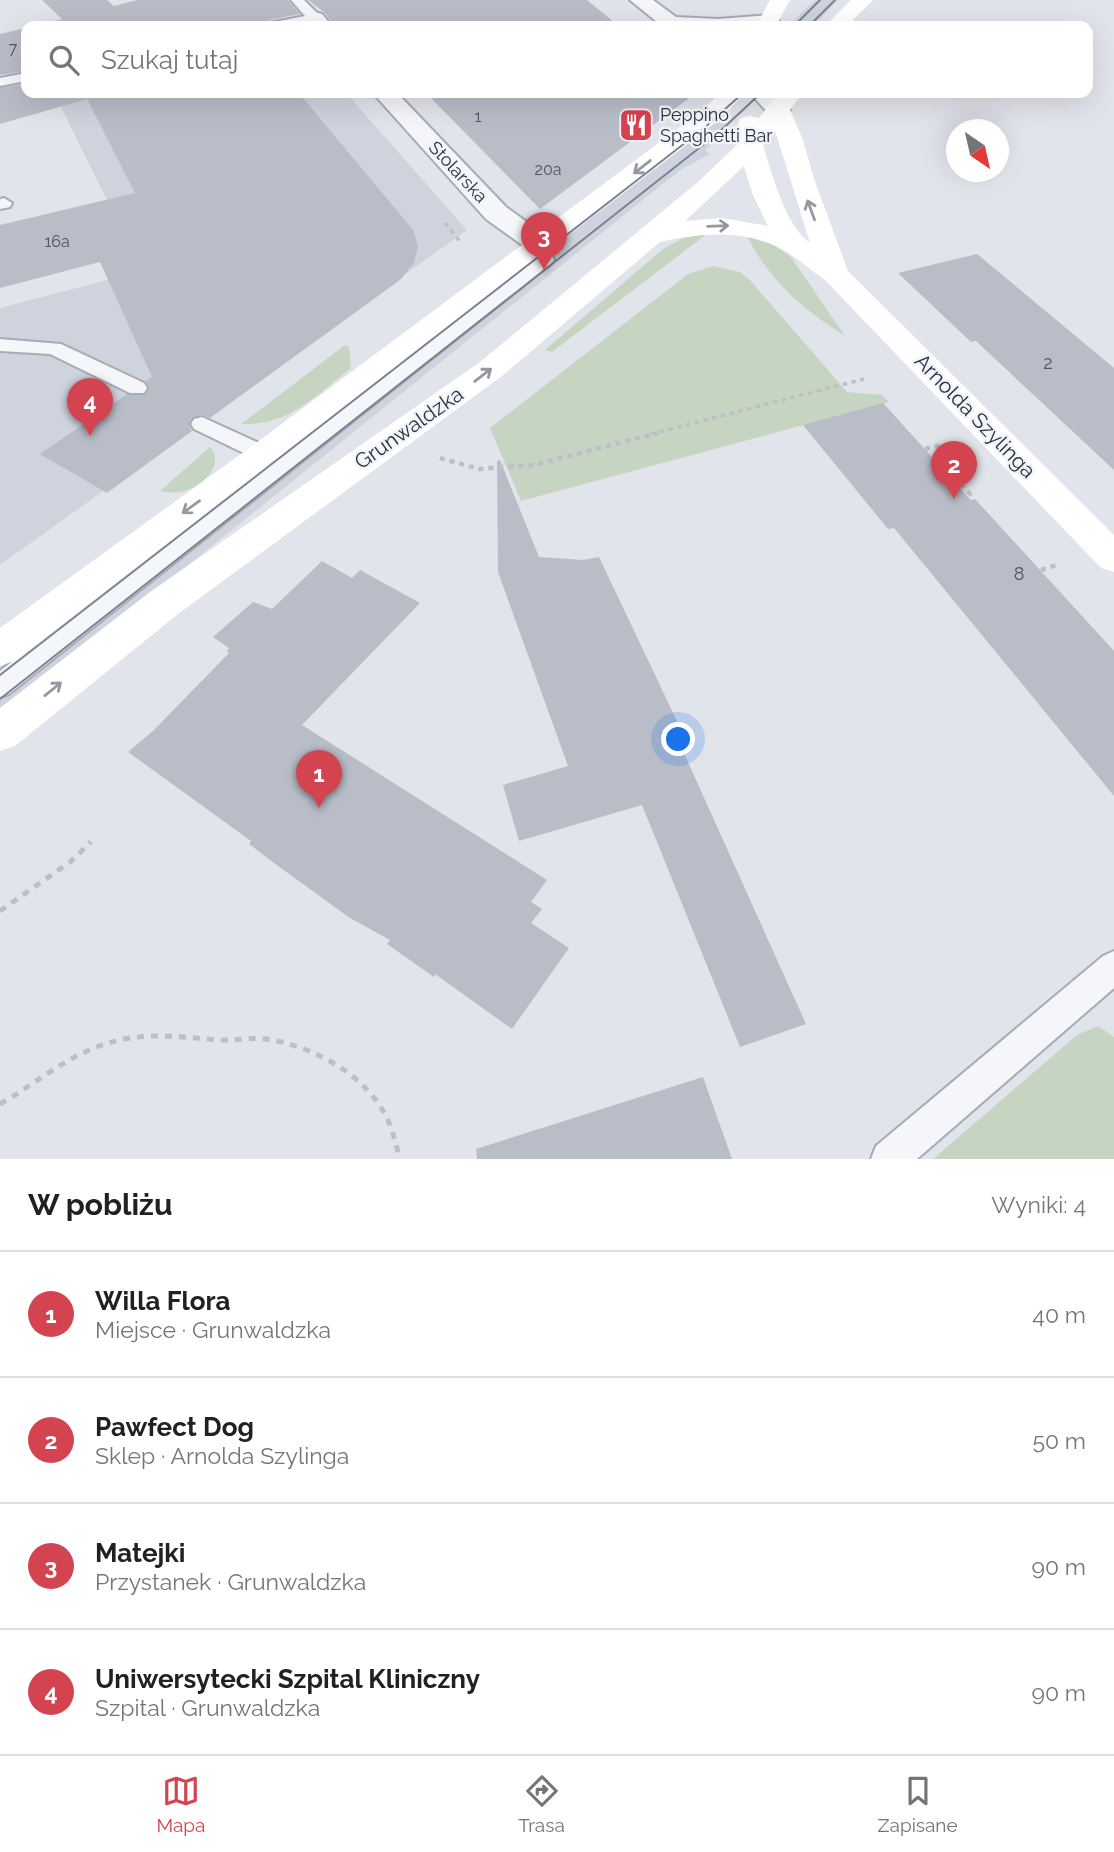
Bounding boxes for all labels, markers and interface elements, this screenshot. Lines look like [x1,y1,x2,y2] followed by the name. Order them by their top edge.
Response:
[21,21,1093,98] search box
[9,39,18,58] house number: 7
[45,41,83,79] icon: search
[101,45,238,75] text: Szukaj tutaj
[660,104,773,146] place label: Peppino Spaghetti Bar
[617,106,655,144] restaurant icon: Peppino Spaghetti Bar
[475,107,482,126] house number: 1
[946,119,1009,182] north arrow
[425,137,492,207] street label: Stolarska
[633,159,652,174] one-way arrow
[535,160,561,179] house number: 20a
[804,199,816,221] one-way arrow
[521,212,567,270] pin: 3
[706,219,729,232] one-way arrow
[44,232,70,251] house number: 16a
[910,348,1041,483] street label: Arnolda Szylinga
[1043,352,1053,373] house number: 2
[474,368,493,383] one-way arrow
[67,378,113,436] pin: 4
[350,381,468,474] street label: Grunwaldzka
[931,441,977,499] pin: 2
[182,500,201,515] one-way arrow
[1014,563,1024,584] house number: 8
[43,682,61,697] one-way arrow
[661,722,695,756] your location
[296,750,342,808] pin: 1
[28,1187,172,1222] text: W pobliżu
[991,1191,1086,1218] text: Wyniki: 4
[95,1286,231,1316] text: Willa Flora
[45,1301,57,1328] text: 1
[1032,1301,1086,1328] text: 40 m
[95,1316,331,1343] text: Miejsce · Grunwaldzka
[95,1412,254,1442] text: Pawfect Dog
[45,1427,57,1454] text: 2
[1032,1427,1086,1454] text: 50 m
[95,1442,349,1469] text: Sklep · Arnolda Szylinga
[95,1538,185,1568] text: Matejki
[45,1553,57,1580] text: 3
[1031,1553,1086,1580] text: 90 m
[95,1568,366,1595] text: Przystanek · Grunwaldzka
[95,1664,480,1694] text: Uniwersytecki Szpital Kliniczny
[44,1679,58,1706] text: 4
[1031,1679,1086,1706] text: 90 m
[95,1694,320,1721] text: Szpital · Grunwaldzka
[156,1772,205,1836] tab: Mapa
[518,1772,565,1836] tab: Trasa
[878,1772,958,1836] tab: Zapisane

